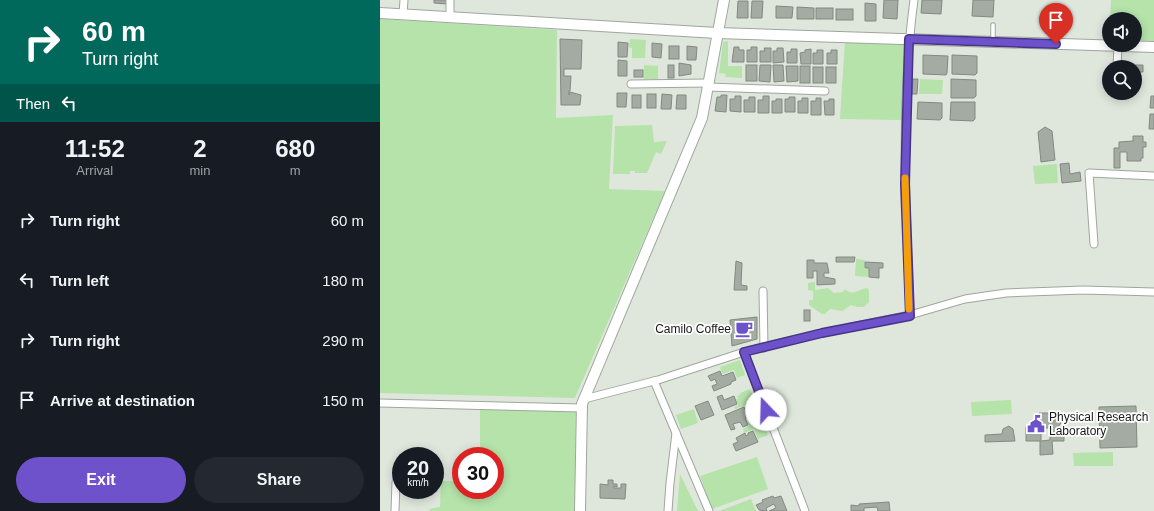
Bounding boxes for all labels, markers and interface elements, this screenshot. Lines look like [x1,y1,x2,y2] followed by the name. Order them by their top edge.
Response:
[1039,3,1073,44] pin
[1045,9,1067,31] icon: arrive
[1102,12,1142,100] map controls
[1102,12,1142,52] button: sound
[16,16,68,68] icon: right
[82,16,146,47] text: 60 m
[82,49,158,69] text: Turn right
[1102,60,1142,100] button: search
[58,92,80,114] icon: left
[16,95,50,112] text: Then
[65,135,125,162] text: 11:52
[193,135,207,162] text: 2
[275,135,315,162] text: 680
[76,163,113,178] text: Arrival
[190,163,210,178] text: min
[290,163,301,178] text: m
[16,209,38,231] icon: right
[50,212,120,229] text: Turn right
[331,212,364,229] text: 60 m
[16,269,38,291] icon: left
[50,272,109,289] text: Turn left
[322,272,364,289] text: 180 m
[734,319,754,339] cafe icon: Camilo Coffee
[655,322,731,336] place label: Camilo Coffee
[16,329,38,351] icon: right
[50,332,120,349] text: Turn right
[322,332,364,349] text: 290 m
[16,389,38,411] icon: arrive
[745,389,787,431] position arrow
[50,392,195,409] text: Arrive at destination
[322,392,364,409] text: 150 m
[1049,410,1148,438] place label: Physical Research Laboratory
[1026,414,1046,434] public building icon: Physical Research Laboratory
[452,447,504,499] speed limit sign: 30
[16,457,186,503] button: Exit
[194,457,364,503] button: Share
[407,457,429,479] text: 20
[407,477,429,488] text: km/h

